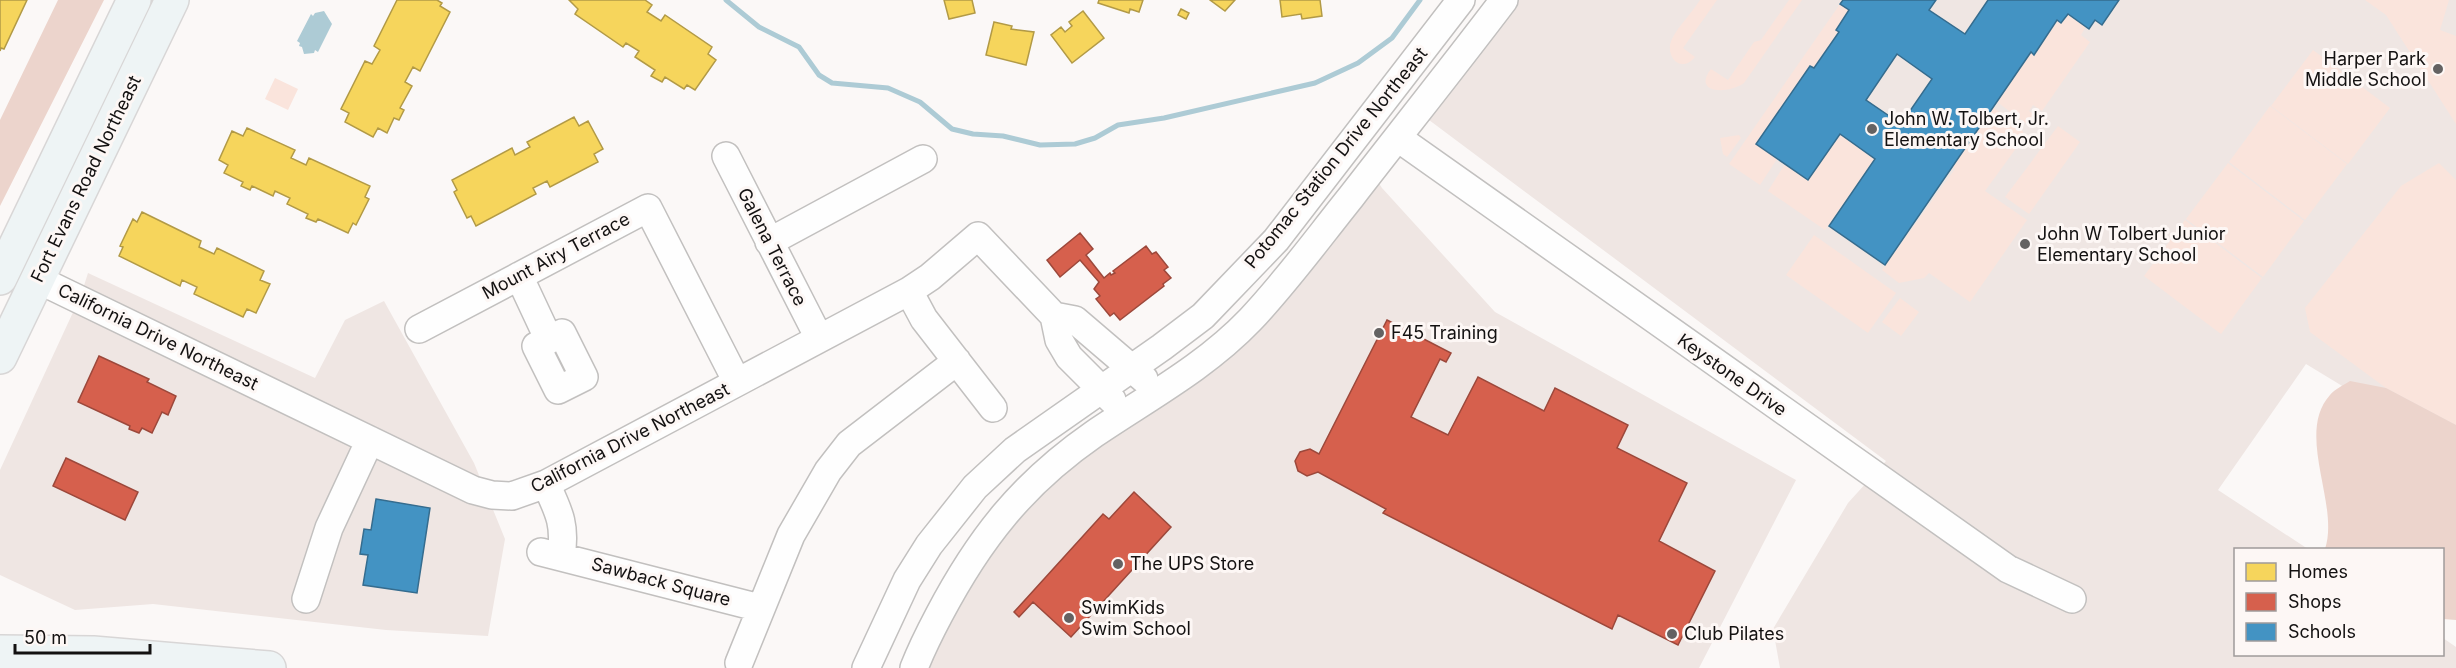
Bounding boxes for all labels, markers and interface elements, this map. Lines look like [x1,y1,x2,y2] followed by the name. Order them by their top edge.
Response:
[1240,43,1431,272] street label: Potomac Station Drive Northeast
[2305,48,2426,90] place label: Harper Park Middle School
[2431,62,2445,76] marker: Harper Park Middle School
[26,72,145,286] street label: Fort Evans Road Northeast
[1884,108,2049,150] place label: John W. Tolbert, Jr. Elementary School
[1865,122,1879,136] marker: John W. Tolbert, Jr. Elementary School
[734,184,811,309] street label: Galena Terrace
[479,208,633,303] street label: Mount Airy Terrace
[2037,223,2226,265] place label: John W Tolbert Junior Elementary School
[2018,237,2032,251] marker: John W Tolbert Junior Elementary School
[55,279,262,394] street label: California Drive Northeast
[1391,322,1498,343] place label: F45 Training
[1372,326,1386,340] marker: F45 Training
[1674,329,1791,420] street label: Keystone Drive
[527,378,733,497] street label: California Drive Northeast
[2234,548,2444,656] legend
[589,553,733,610] street label: Sawback Square
[1130,553,1254,574] place label: The UPS Store
[1111,557,1125,571] marker: The UPS Store
[2288,561,2348,582] text: Homes
[2288,591,2342,612] text: Shops
[1081,597,1191,639] place label: SwimKids Swim School
[1062,611,1076,625] marker: SwimKids Swim School
[15,617,150,655] scale bar
[2288,621,2356,642] text: Schools
[1684,623,1784,644] place label: Club Pilates
[24,627,67,648] text: 50 m
[1665,627,1679,641] marker: Club Pilates

